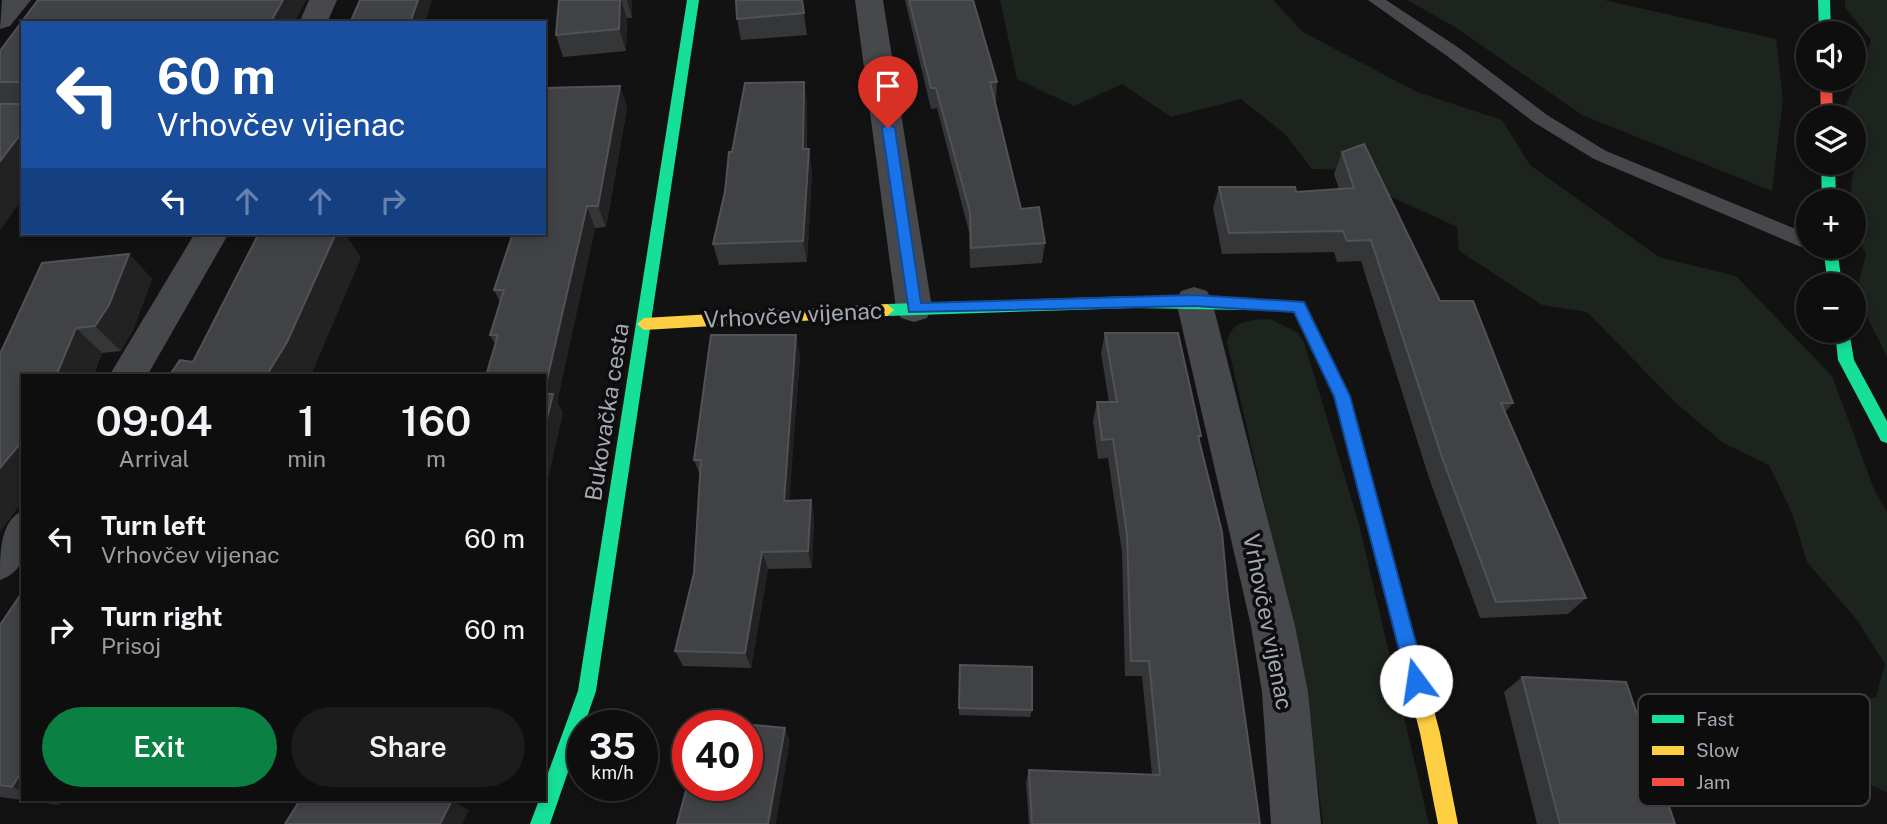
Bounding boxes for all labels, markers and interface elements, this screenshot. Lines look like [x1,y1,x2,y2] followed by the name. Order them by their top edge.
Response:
[1796,21,1866,343] map controls
[1796,21,1866,91] button: sound
[157,47,276,105] text: 60 m
[42,49,133,140] icon: left
[858,56,918,128] pin
[869,67,907,105] icon: arrive
[1796,105,1866,175] button: layers
[157,106,406,143] text: Vrhovčev vijenac
[155,182,193,220] icon: left
[228,182,266,220] icon: ahead
[301,182,339,220] icon: ahead
[374,182,412,220] icon: right
[1796,189,1866,259] button: +
[1796,273,1866,343] button: −
[703,296,883,333] street label: Vrhovčev vijenac
[579,321,634,503] street label: Bukovačka cesta
[96,396,213,445] text: 09:04
[298,396,315,445] text: 1
[401,396,471,445] text: 160
[119,445,190,472] text: Arrival
[287,445,326,472] text: min
[426,445,446,472] text: m
[101,510,206,541] text: Turn left
[42,520,80,558] icon: left
[464,523,525,554] text: 60 m
[1238,532,1299,712] street label: Vrhovčev vijenac
[101,541,280,568] text: Vrhovčev vijenac
[101,601,223,632] text: Turn right
[42,611,80,649] icon: right
[464,614,525,645] text: 60 m
[101,632,161,659] text: Prisoj
[1379,644,1453,718] position arrow
[1638,694,1870,806] legend
[42,707,277,787] button: Exit
[291,707,525,787] button: Share
[1696,708,1734,730] text: Fast
[672,710,763,801] speed limit sign: 40
[589,726,636,767] text: 35
[1696,739,1740,761] text: Slow
[591,762,634,783] text: km/h
[1696,771,1730,793] text: Jam

